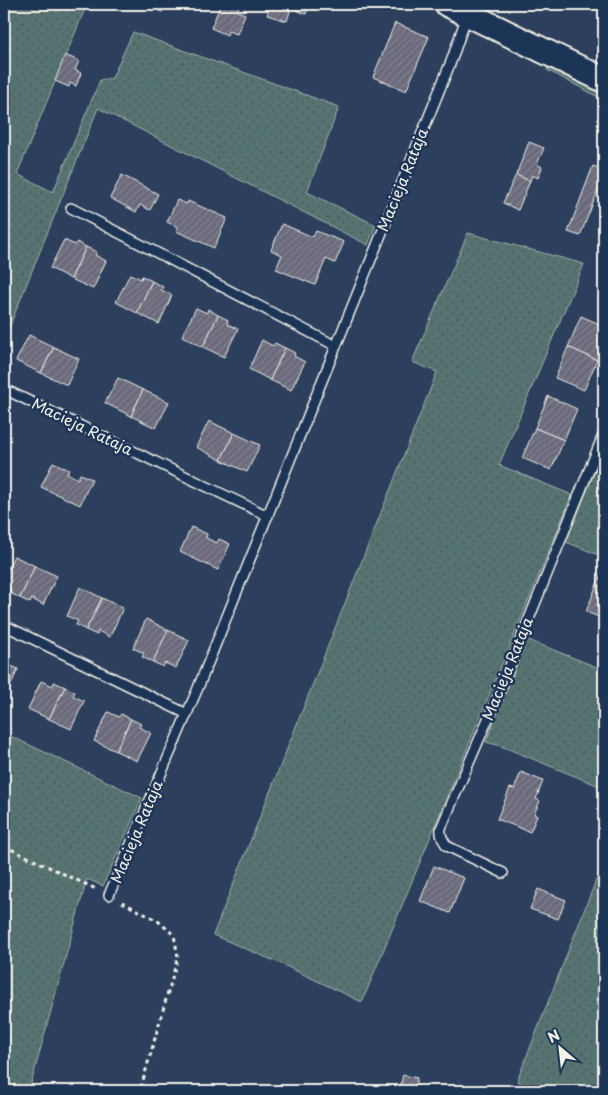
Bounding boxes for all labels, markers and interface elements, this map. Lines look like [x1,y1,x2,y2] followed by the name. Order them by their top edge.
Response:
[370,124,433,235] street label: Macieja Rataja
[28,391,138,460] street label: Macieja Rataja
[475,613,538,724] street label: Macieja Rataja
[104,776,168,886] street label: Macieja Rataja
[536,1022,586,1072] north arrow
[544,1024,563,1048] text: N

